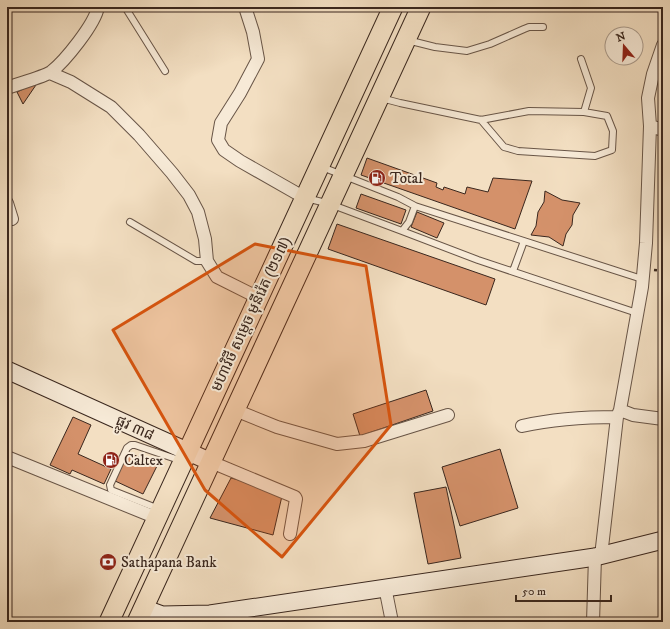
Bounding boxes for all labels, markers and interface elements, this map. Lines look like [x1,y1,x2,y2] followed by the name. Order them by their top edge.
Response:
[604,26,644,66] north arrow
[615,29,628,46] text: N
[367,168,387,188] fuel station icon: Total
[390,169,423,188] place label: Total
[206,233,295,394] street label: មហាវិថី សម្តេច មុនីរ៉េត (២១៧)
[111,411,157,448] street label: ផ្លូវ ៣៨
[101,450,121,470] fuel station icon: Caltex
[124,451,164,470] place label: Caltex
[98,552,118,572] bank icon: Sathapana Bank
[121,553,217,572] place label: Sathapana Bank
[516,577,611,603] scale bar
[522,584,546,599] text: 50 m

